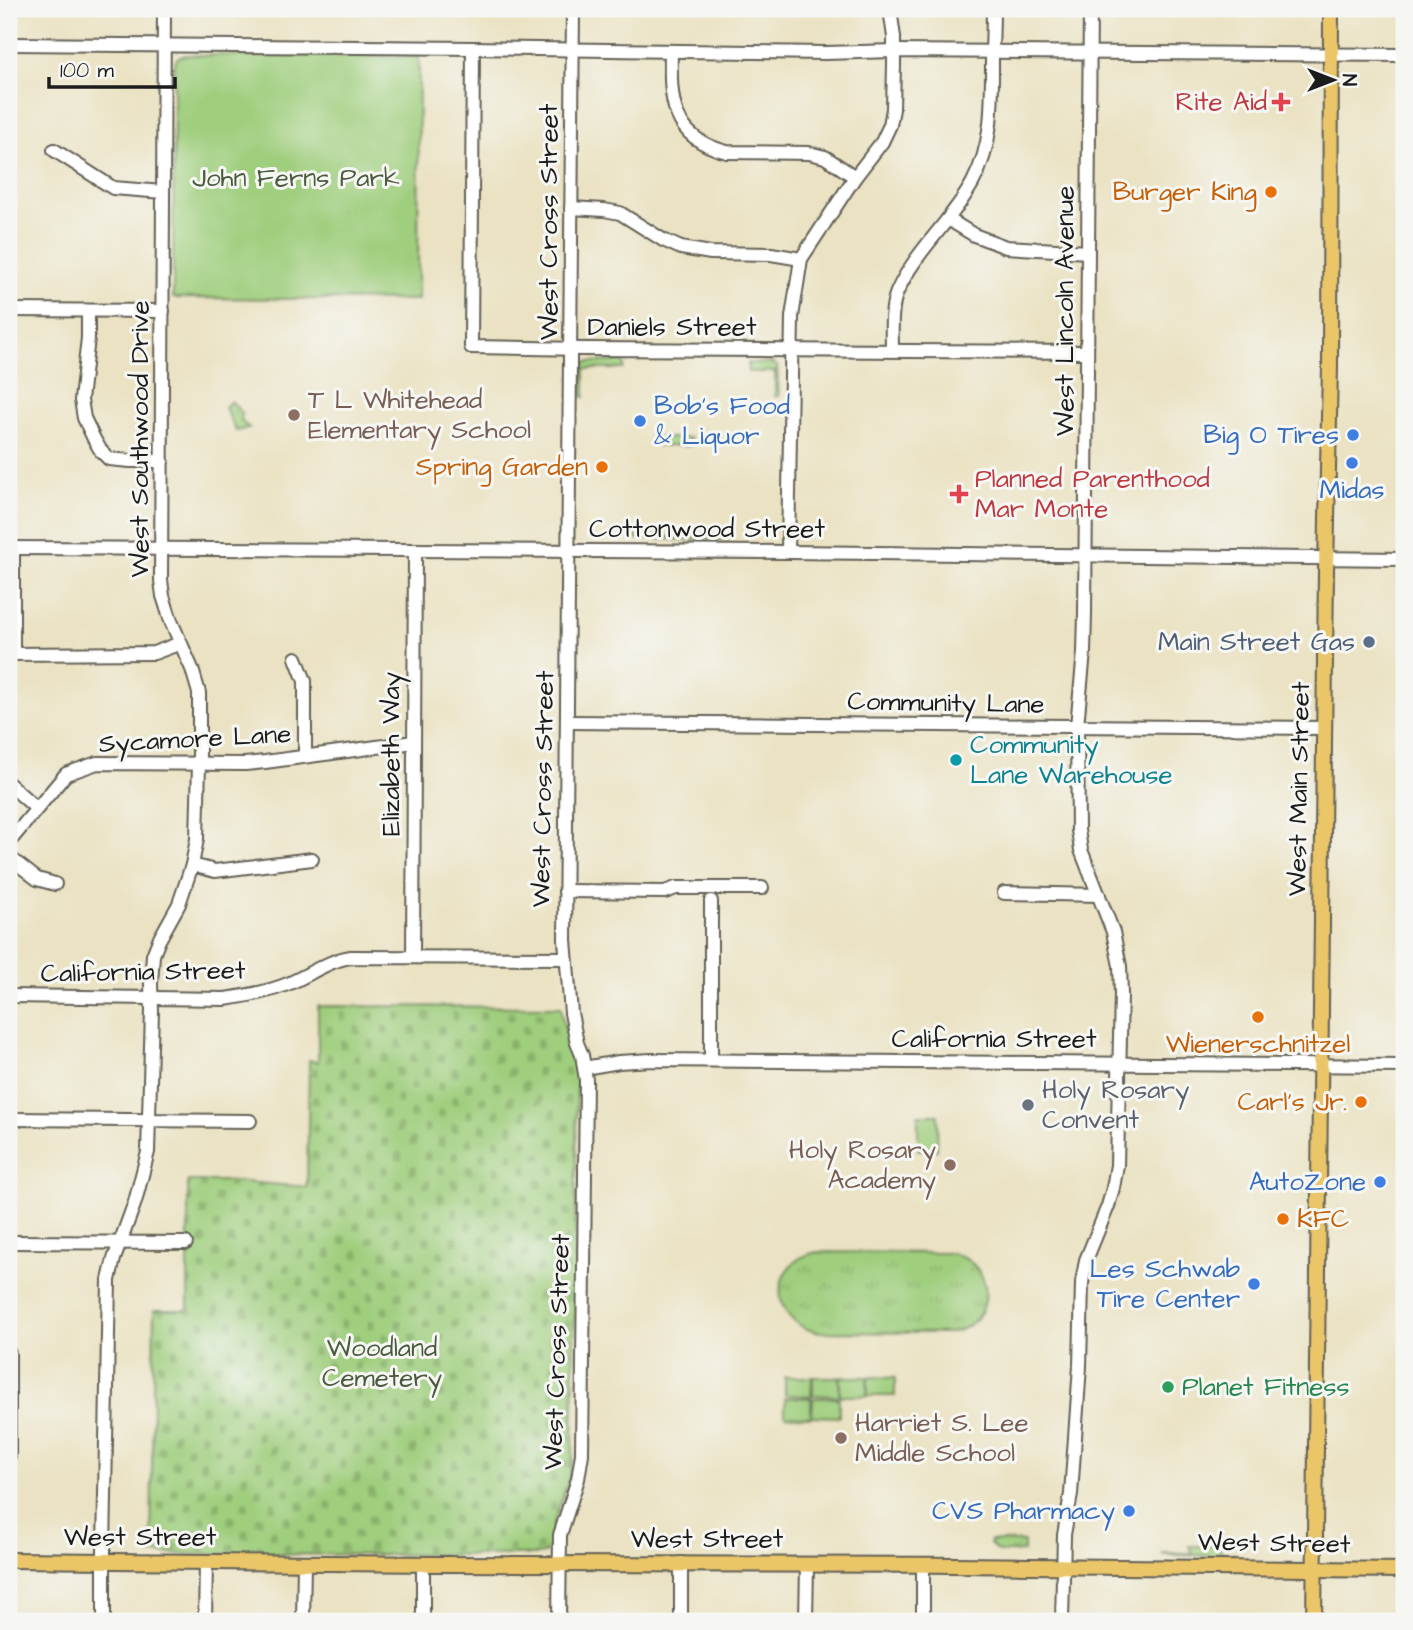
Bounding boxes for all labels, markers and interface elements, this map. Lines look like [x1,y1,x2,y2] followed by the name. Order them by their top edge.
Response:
[49,46,175,90] scale bar
[1298,46,1368,116] north arrow
[60,56,115,85] text: 100 m
[1335,74,1362,86] text: N
[1176,84,1267,120] place label: Rite Aid
[1273,94,1289,110] marker: Rite Aid
[531,103,567,340] street label: West Cross Street
[192,160,400,196] park label: John Ferns Park
[1113,174,1257,212] place label: Burger King
[1263,184,1279,200] marker: Burger King
[1047,186,1083,436] street label: West Lincoln Avenue
[122,300,158,578] street label: West Southwood Drive
[588,309,757,345] street label: Daniels Street
[308,382,531,450] place label: T L Whitehead Elementary School
[654,388,790,454] place label: Bob's Food & Liquor
[286,407,302,423] marker: T L Whitehead Elementary School
[632,413,648,429] marker: Bob's Food & Liquor
[1203,417,1339,455] place label: Big O Tires
[1345,427,1361,443] marker: Big O Tires
[416,449,588,487] place label: Spring Garden
[1344,455,1360,471] marker: Midas
[594,459,610,475] marker: Spring Garden
[975,461,1210,527] place label: Planned Parenthood Mar Monte
[1319,472,1385,508] place label: Midas
[949,484,969,504] marker: Planned Parenthood Mar Monte
[589,511,825,547] street label: Cottonwood Street
[1158,624,1355,660] place label: Main Street Gas
[1361,634,1377,650] marker: Main Street Gas
[523,670,563,908] street label: West Cross Street
[373,672,411,836] street label: Elizabeth Way
[1279,681,1319,897] street label: West Main Street
[847,683,1045,725] street label: Community Lane
[98,716,292,764] street label: Sycamore Lane
[970,727,1173,793] place label: Community Lane Warehouse
[948,752,964,768] marker: Community Lane Warehouse
[40,952,246,992] street label: California Street
[1250,1009,1266,1025] marker: Wienerschnitzel
[892,1021,1097,1057] street label: California Street
[1166,1026,1350,1062] place label: Wienerschnitzel
[1042,1072,1189,1138] place label: Holy Rosary Convent
[1237,1084,1347,1120] place label: Carl's Jr.
[1353,1094,1369,1110] marker: Carl's Jr.
[1020,1097,1036,1113] marker: Holy Rosary Convent
[789,1132,936,1200] place label: Holy Rosary Academy
[942,1157,958,1173] marker: Holy Rosary Academy
[1249,1164,1366,1200] place label: AutoZone
[1372,1174,1388,1190] marker: AutoZone
[1297,1201,1349,1237] place label: KFC
[1275,1211,1291,1227] marker: KFC
[535,1233,579,1471] street label: West Cross Street
[1090,1251,1240,1317] place label: Les Schwab Tire Center
[1246,1276,1262,1292] marker: Les Schwab Tire Center
[322,1330,442,1398] park label: Woodland Cemetery
[1182,1369,1350,1405] place label: Planet Fitness
[1160,1379,1176,1395] marker: Planet Fitness
[855,1405,1029,1471] place label: Harriet S. Lee Middle School
[833,1430,849,1446] marker: Harriet S. Lee Middle School
[932,1493,1115,1531] place label: CVS Pharmacy
[1121,1503,1137,1519] marker: CVS Pharmacy
[64,1519,217,1555] street label: West Street
[631,1521,784,1557] street label: West Street
[1197,1524,1351,1562] street label: West Street

